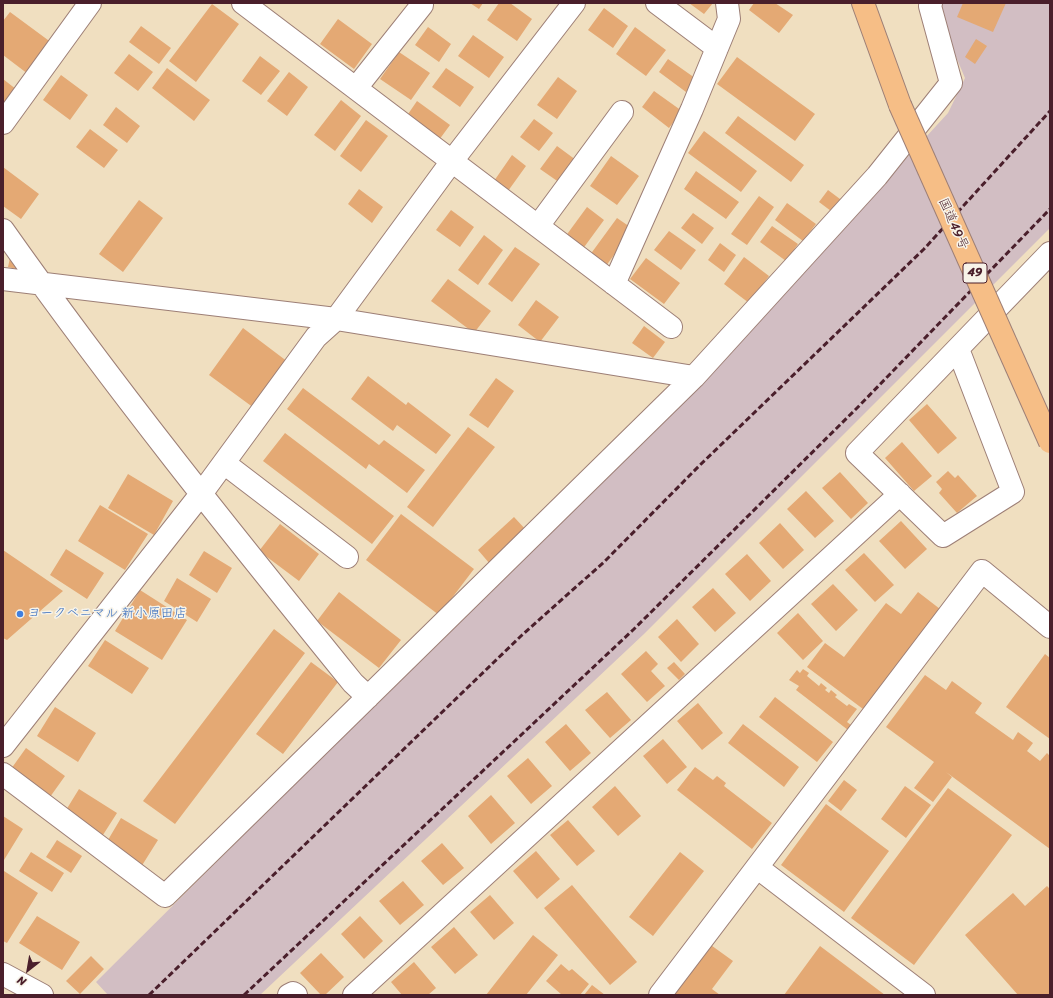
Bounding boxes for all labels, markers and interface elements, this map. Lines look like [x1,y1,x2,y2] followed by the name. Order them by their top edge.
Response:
[935,196,971,252] street label: 国道49号
[963,263,987,283] road number: 49
[28,606,187,622] place label: ヨークベニマル 新小原田店
[15,609,25,619] marker: ヨークベニマル 新小原田店
[8,950,48,990] north arrow
[13,971,30,991] text: N

